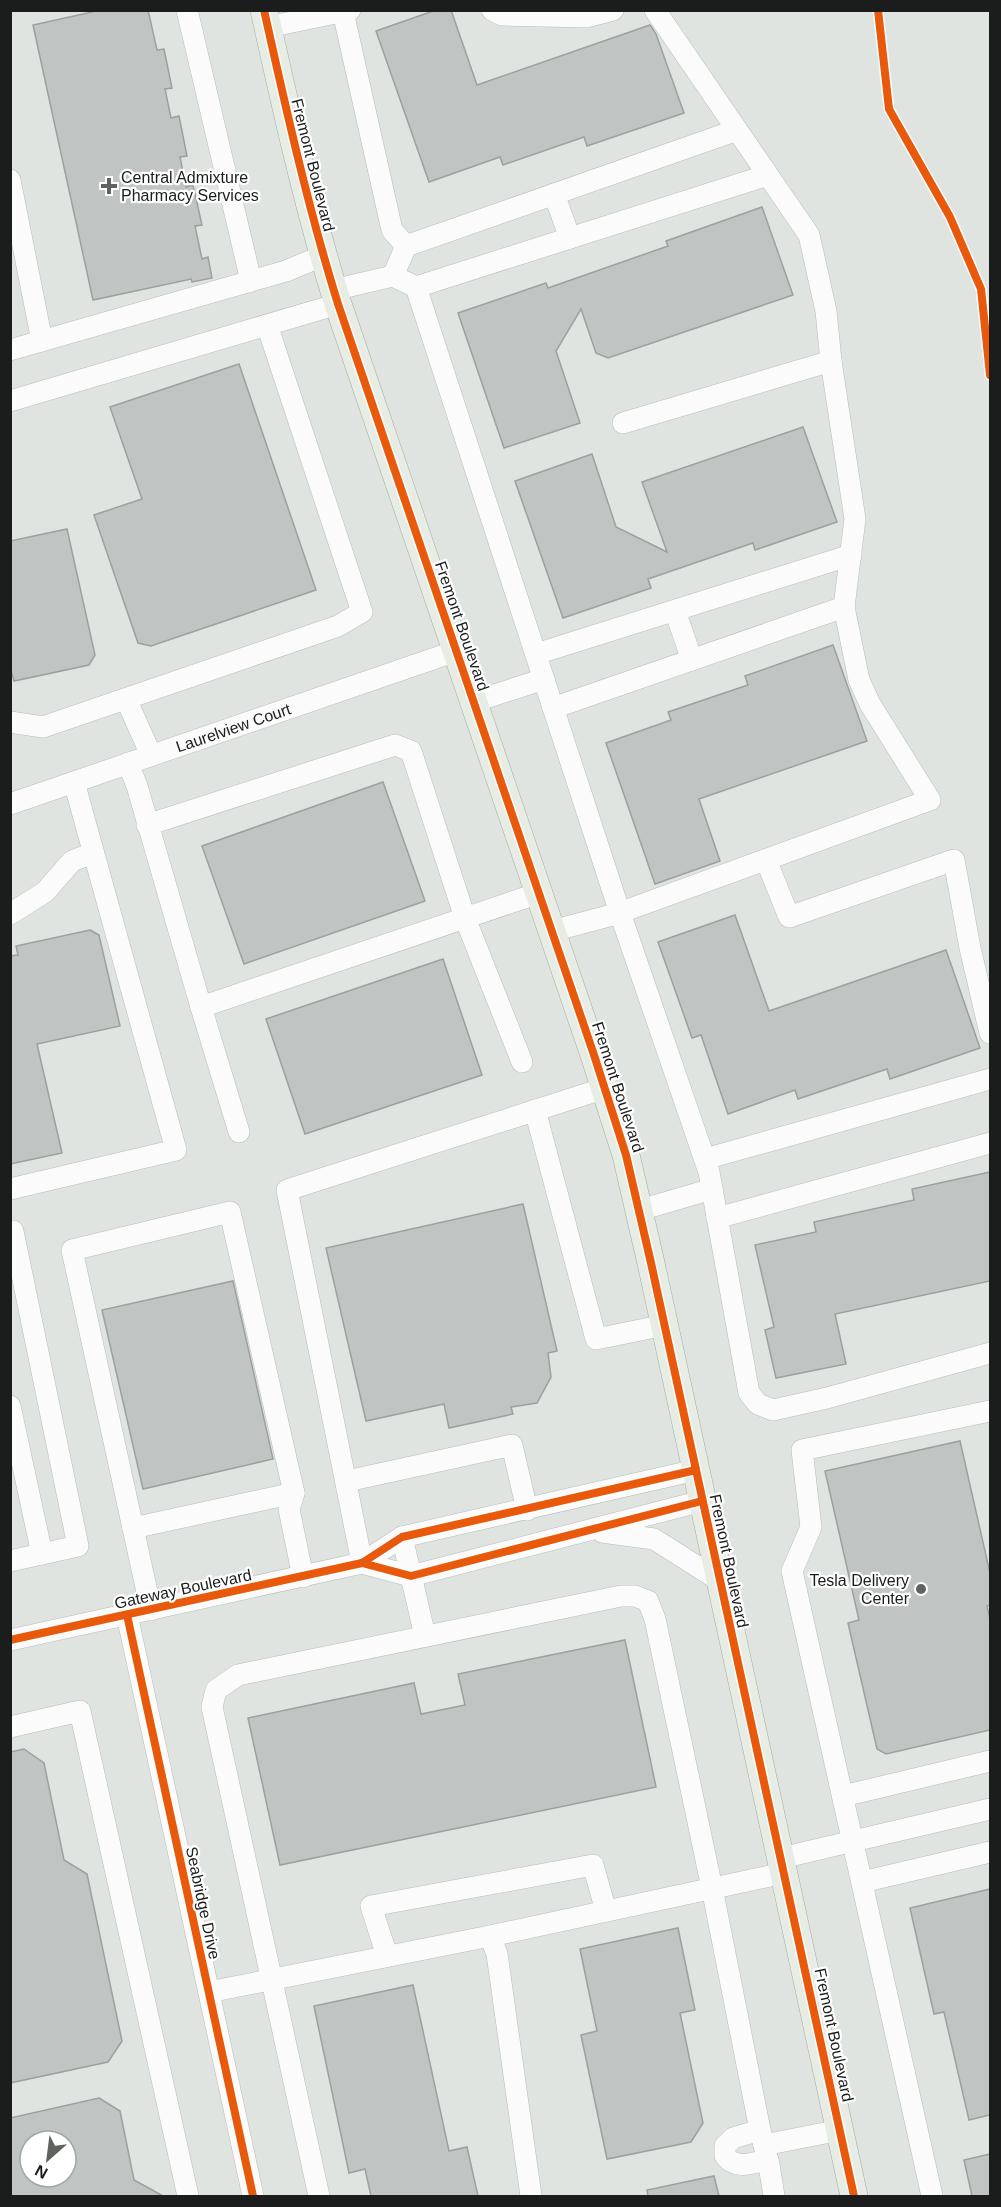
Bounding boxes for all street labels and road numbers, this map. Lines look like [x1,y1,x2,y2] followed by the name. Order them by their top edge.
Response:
[288,97,338,233] street label: Fremont Boulevard
[432,559,492,693] street label: Fremont Boulevard
[174,700,293,755] street label: Laurelview Court
[589,1020,647,1154] street label: Fremont Boulevard
[707,1493,751,1629] street label: Fremont Boulevard
[113,1566,253,1612] street label: Gateway Boulevard
[183,1845,223,1961] street label: Seabridge Drive
[812,1967,856,2103] street label: Fremont Boulevard

